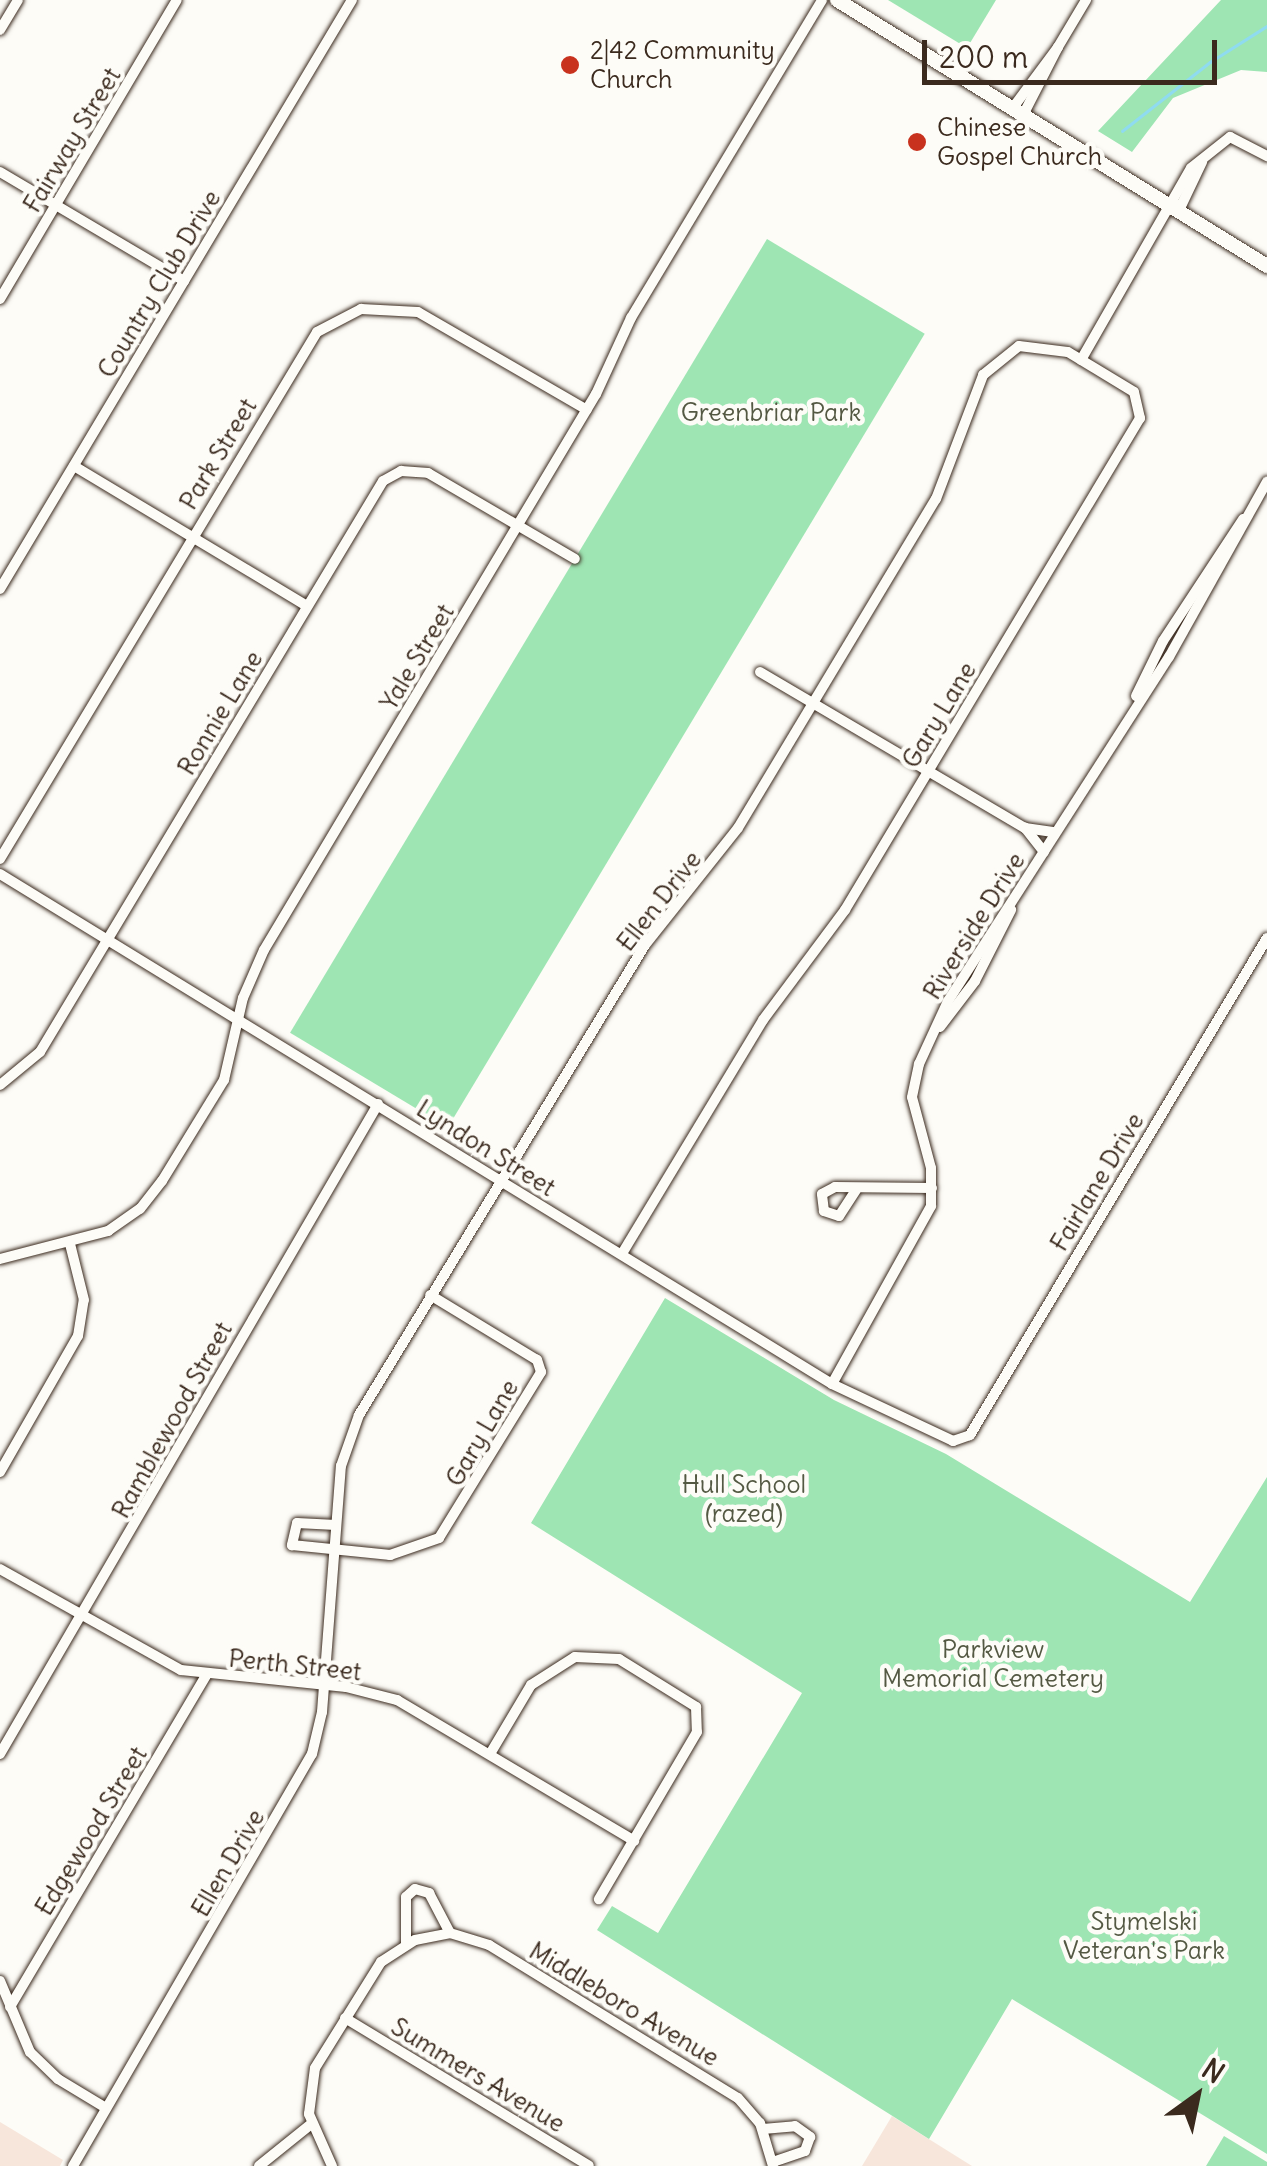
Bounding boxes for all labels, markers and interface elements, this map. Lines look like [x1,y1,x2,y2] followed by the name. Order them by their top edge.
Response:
[927,20,1222,82] scale bar
[590,36,775,95] place label: 2|42 Community Church
[939,38,1028,76] text: 200 m
[559,54,581,76] marker: 2|42 Community Church
[17,62,127,218] street label: Fairway Street
[937,113,1102,172] place label: Chinese Gospel Church
[906,131,928,153] marker: Chinese Gospel Church
[91,185,227,383] street label: Country Club Drive
[173,393,263,515] street label: Park Street
[681,397,861,427] park label: Greenbriar Park
[374,599,460,715] street label: Yale Street
[171,646,269,780] street label: Ronnie Lane
[896,657,982,773] street label: Gary Lane
[611,845,707,957] street label: Ellen Drive
[917,847,1031,1005] street label: Riverside Drive
[411,1093,561,1203] street label: Lyndon Street
[1044,1107,1150,1257] street label: Fairlane Drive
[106,1317,238,1523] street label: Ramblewood Street
[439,1374,525,1492] street label: Gary Lane
[682,1470,806,1529] park label: Hull School (razed)
[882,1635,1104,1694] park label: Parkview Memorial Cemetery
[227,1643,363,1687] street label: Perth Street
[29,1741,153,1921] street label: Edgewood Street
[185,1804,271,1922] street label: Ellen Drive
[1063,1907,1225,1966] park label: Stymelski Veteran's Park
[524,1936,724,2072] street label: Middleboro Avenue
[386,2011,570,2139] street label: Summers Avenue
[1147,2046,1247,2146] north arrow
[1195,2050,1231,2091] text: N

